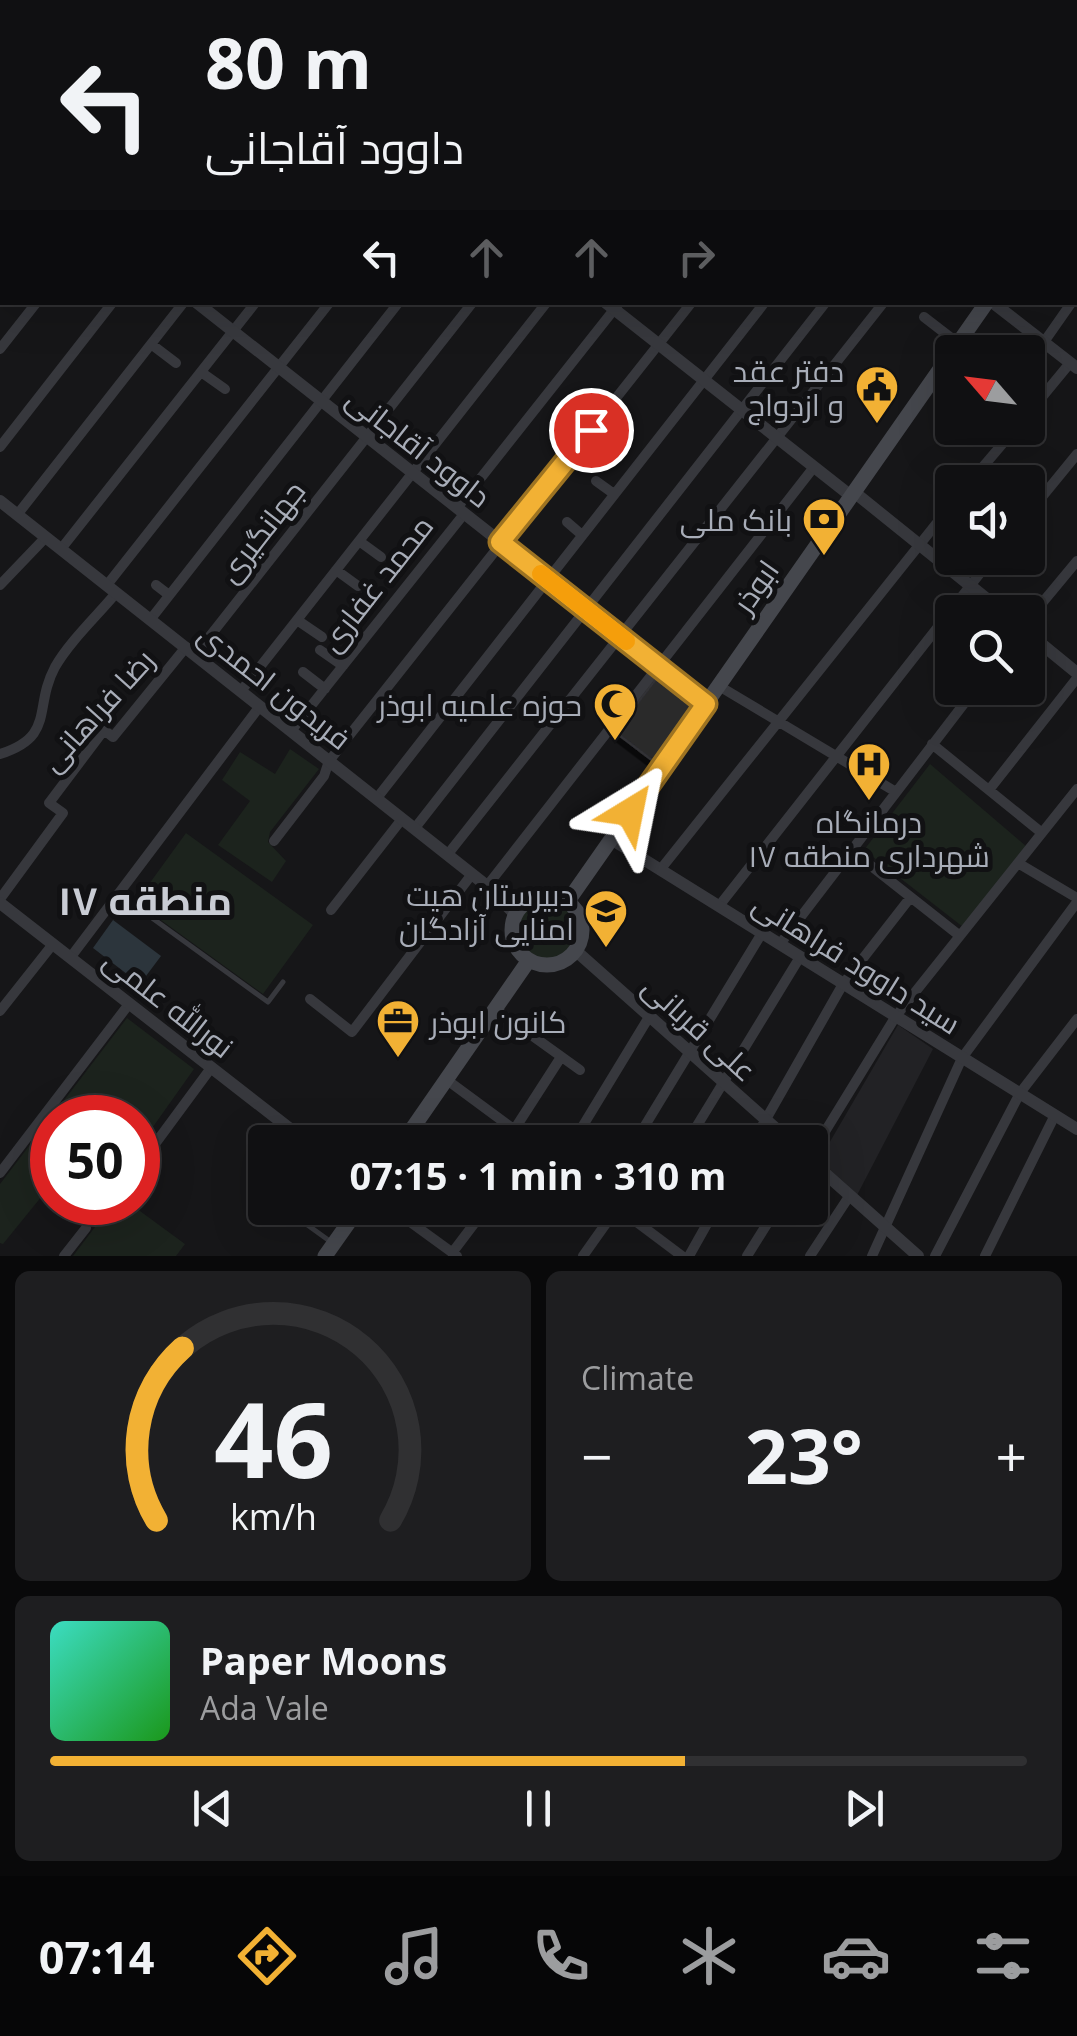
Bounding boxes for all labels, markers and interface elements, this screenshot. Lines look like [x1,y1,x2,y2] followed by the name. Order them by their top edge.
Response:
[205,14,372,110] text: 80 m
[40,40,170,170] icon: left
[205,116,464,177] text: داوود آقاجانی
[354,230,409,285] icon: left
[459,230,514,285] icon: ahead
[564,230,619,285] icon: ahead
[669,230,724,285] icon: right
[935,335,1045,445] north arrow
[935,335,1045,705] map controls
[733,350,844,426] place label: دفتر عقد و ازدواج
[854,364,900,425] public building icon: دفتر عقد و ازدواج
[338,378,500,516] street label: داوود آقاجانی
[549,388,634,473] pin
[564,403,619,458] icon: arrive
[935,465,1045,575] button: sound
[208,471,314,591] street label: جهانگیری
[801,496,847,557] bank icon: بانک ملی
[680,499,792,540] place label: بانک ملی
[310,507,442,659] street label: محمد غفاری
[721,551,788,622] street label: ابوذر
[935,595,1045,705] button: search
[190,613,360,759] street label: فریدون احمدی
[31,640,163,780] street label: رضا فراهانی
[592,681,638,742] mosque icon: حوزه علمیه ابوذر
[376,684,582,725] place label: حوزه علمیه ابوذر
[846,741,892,802] hospital icon: درمانگاه شهرداری منطقه ۱۷
[578,760,682,864] position arrow
[748,801,990,876] place label: درمانگاه شهرداری منطقه ۱۷
[58,872,232,927] district label: منطقه ۱۷
[399,874,574,949] place label: دبیرستان هیت امنایی آزادگان
[745,883,969,1043] street label: سید داوود فراهانی
[583,888,629,949] school or university icon: دبیرستان هیت امنایی آزادگان
[96,939,242,1067] street label: نورالله علمی
[634,966,766,1090] street label: علی قربانی
[375,998,421,1059] office icon: کانون ابوذر
[428,1001,567,1042] place label: کانون ابوذر
[30,1095,160,1225] speed limit sign: 50
[350,1149,726,1201] text: 07:15 · 1 min · 310 m
[581,1356,694,1399] text: Climate
[214,1367,332,1508] text: 46
[745,1404,863,1506] text: 23°
[581,1418,612,1493] text: −
[996,1418,1027,1493] text: +
[230,1492,316,1540] text: km/h
[200,1634,447,1686] text: Paper Moons
[200,1686,329,1729] text: Ada Vale
[185,1781,240,1836] icon: previous
[511,1781,566,1836] icon: pause
[837,1781,892,1836] icon: next
[232,1921,302,1991] icon: directions
[379,1921,449,1991] icon: music
[526,1921,596,1991] icon: phone
[674,1921,744,1991] icon: climate
[821,1921,891,1991] icon: car
[968,1921,1038,1991] icon: filters
[39,1926,154,1987] text: 07:14

